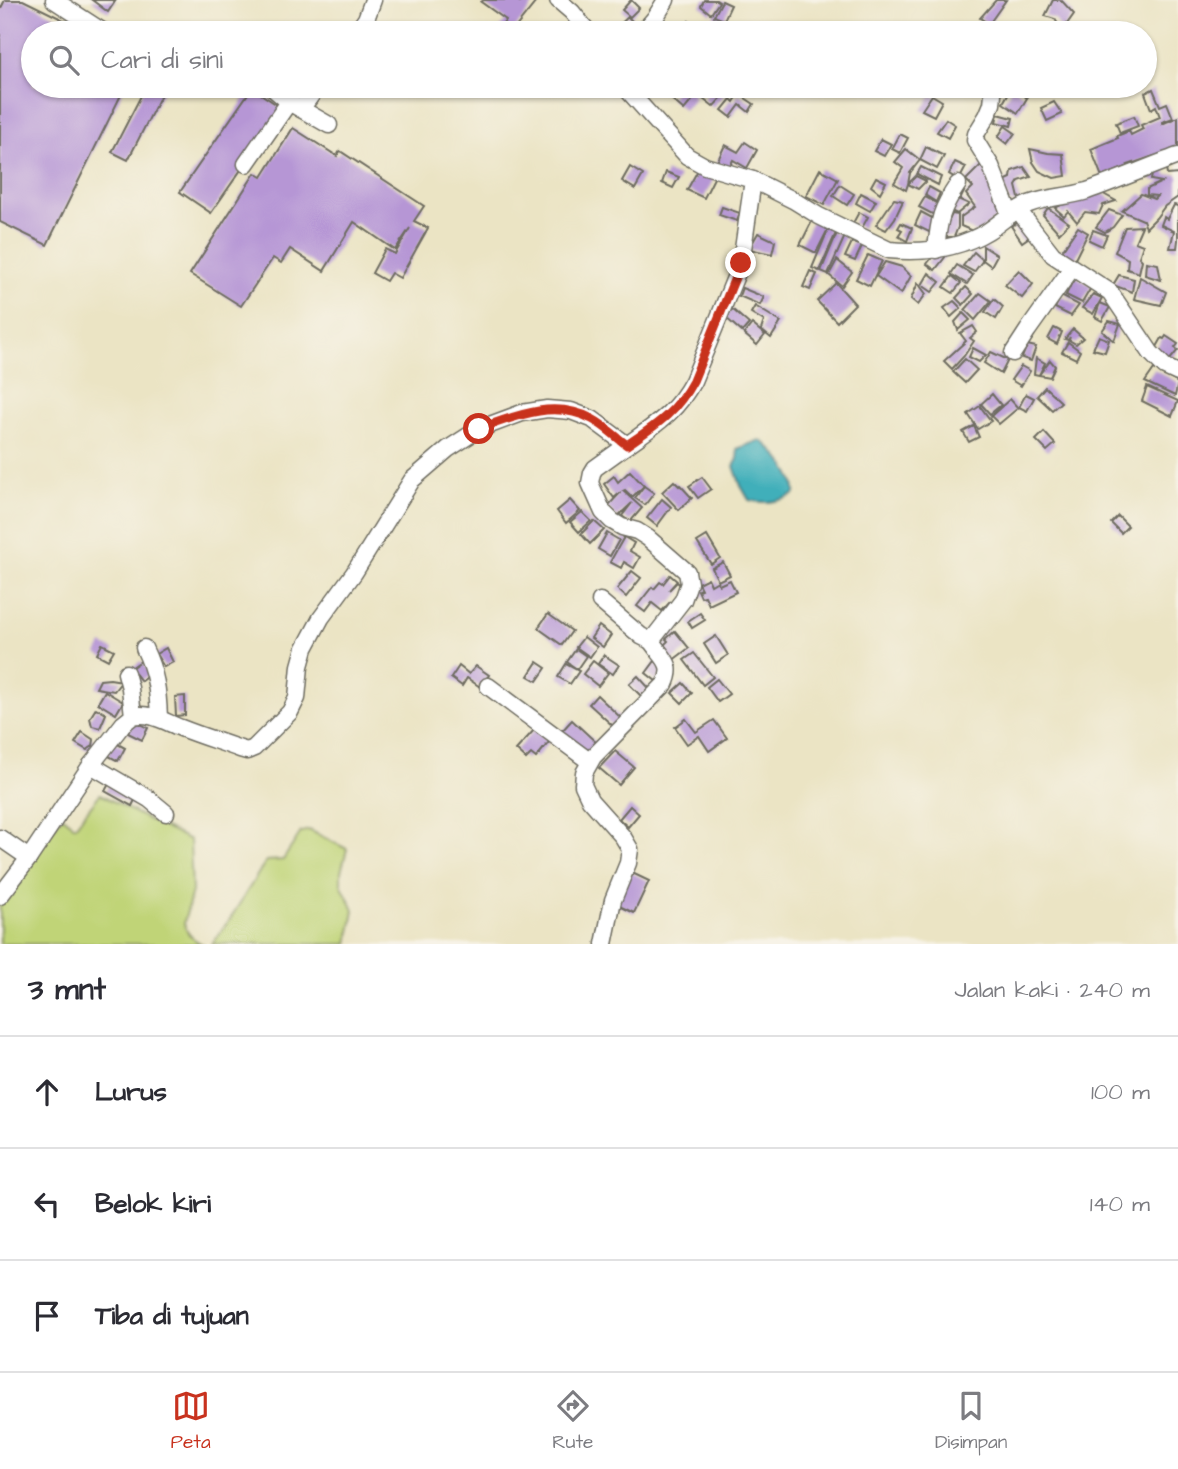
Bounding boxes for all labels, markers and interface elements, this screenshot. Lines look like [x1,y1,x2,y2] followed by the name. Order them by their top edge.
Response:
[21,21,1157,98] search box
[45,41,83,79] icon: search
[101,42,223,78] text: Cari di sini
[725,247,756,278] route end
[463,413,494,444] route start
[28,969,106,1011] text: 3 mnt
[955,974,1150,1006] text: Jalan kaki · 240 m
[28,1073,66,1111] icon: ahead
[95,1074,167,1110] text: Lurus
[1091,1076,1150,1108] text: 100 m
[28,1185,66,1223] icon: left
[95,1186,211,1222] text: Belok kiri
[1090,1188,1150,1220] text: 140 m
[28,1297,66,1335] icon: arrive
[95,1298,249,1334] text: Tiba di tujuan
[171,1387,211,1456] tab: Peta
[552,1387,593,1456] tab: Rute
[935,1387,1007,1456] tab: Disimpan

